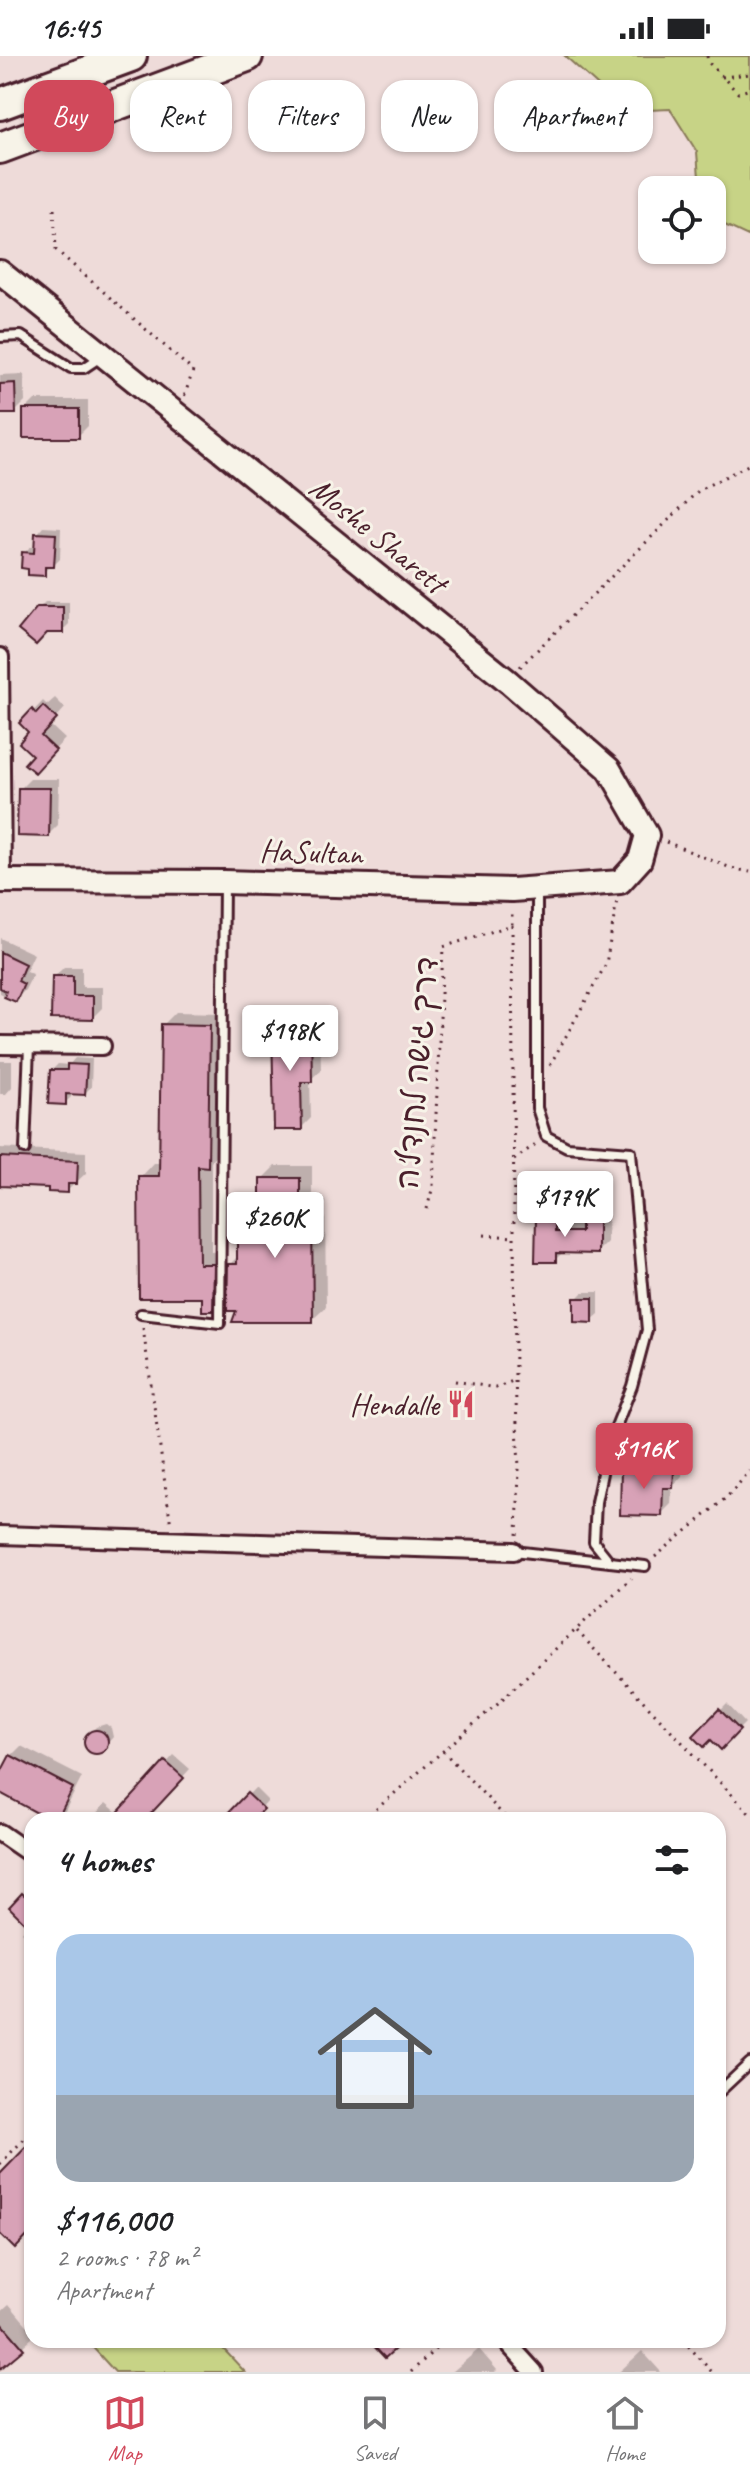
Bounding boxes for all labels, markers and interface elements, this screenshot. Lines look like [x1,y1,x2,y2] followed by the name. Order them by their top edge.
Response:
[40,9,100,47] text: 16:45
[24,80,114,152] chip: Buy
[130,80,232,152] chip: Rent
[248,80,365,152] chip: Filters
[381,80,478,152] chip: New
[494,80,653,152] chip: Apartment
[638,176,726,264] map controls
[638,176,726,264] button: locate
[301,467,458,605] street label: Moshe Sharett
[259,830,365,874] street label: HaSultan
[386,955,448,1191] street label: דרך גישה לחנדל'ה
[234,1005,346,1073] pin: $198K
[260,1014,320,1047] text: $198K
[509,1171,621,1239] pin: $179K
[535,1180,595,1213] text: $179K
[219,1192,331,1260] pin: $260K
[245,1201,305,1234] text: $260K
[350,1384,442,1425] place label: Hendalle
[446,1389,476,1419] restaurant icon: Hendalle
[588,1423,700,1491] pin: $116K
[614,1432,674,1465] text: $116K
[650,1838,694,1882] icon: filters
[56,1839,152,1882] text: 4 homes
[303,1986,447,2130] icon: home
[56,2198,171,2241] text: $116,000
[56,2241,197,2274] text: 2 rooms · 78 m²
[56,2274,152,2307] text: Apartment
[103,2391,147,2467] tab: Map
[353,2391,397,2467] tab: Saved
[603,2391,647,2467] tab: Home

